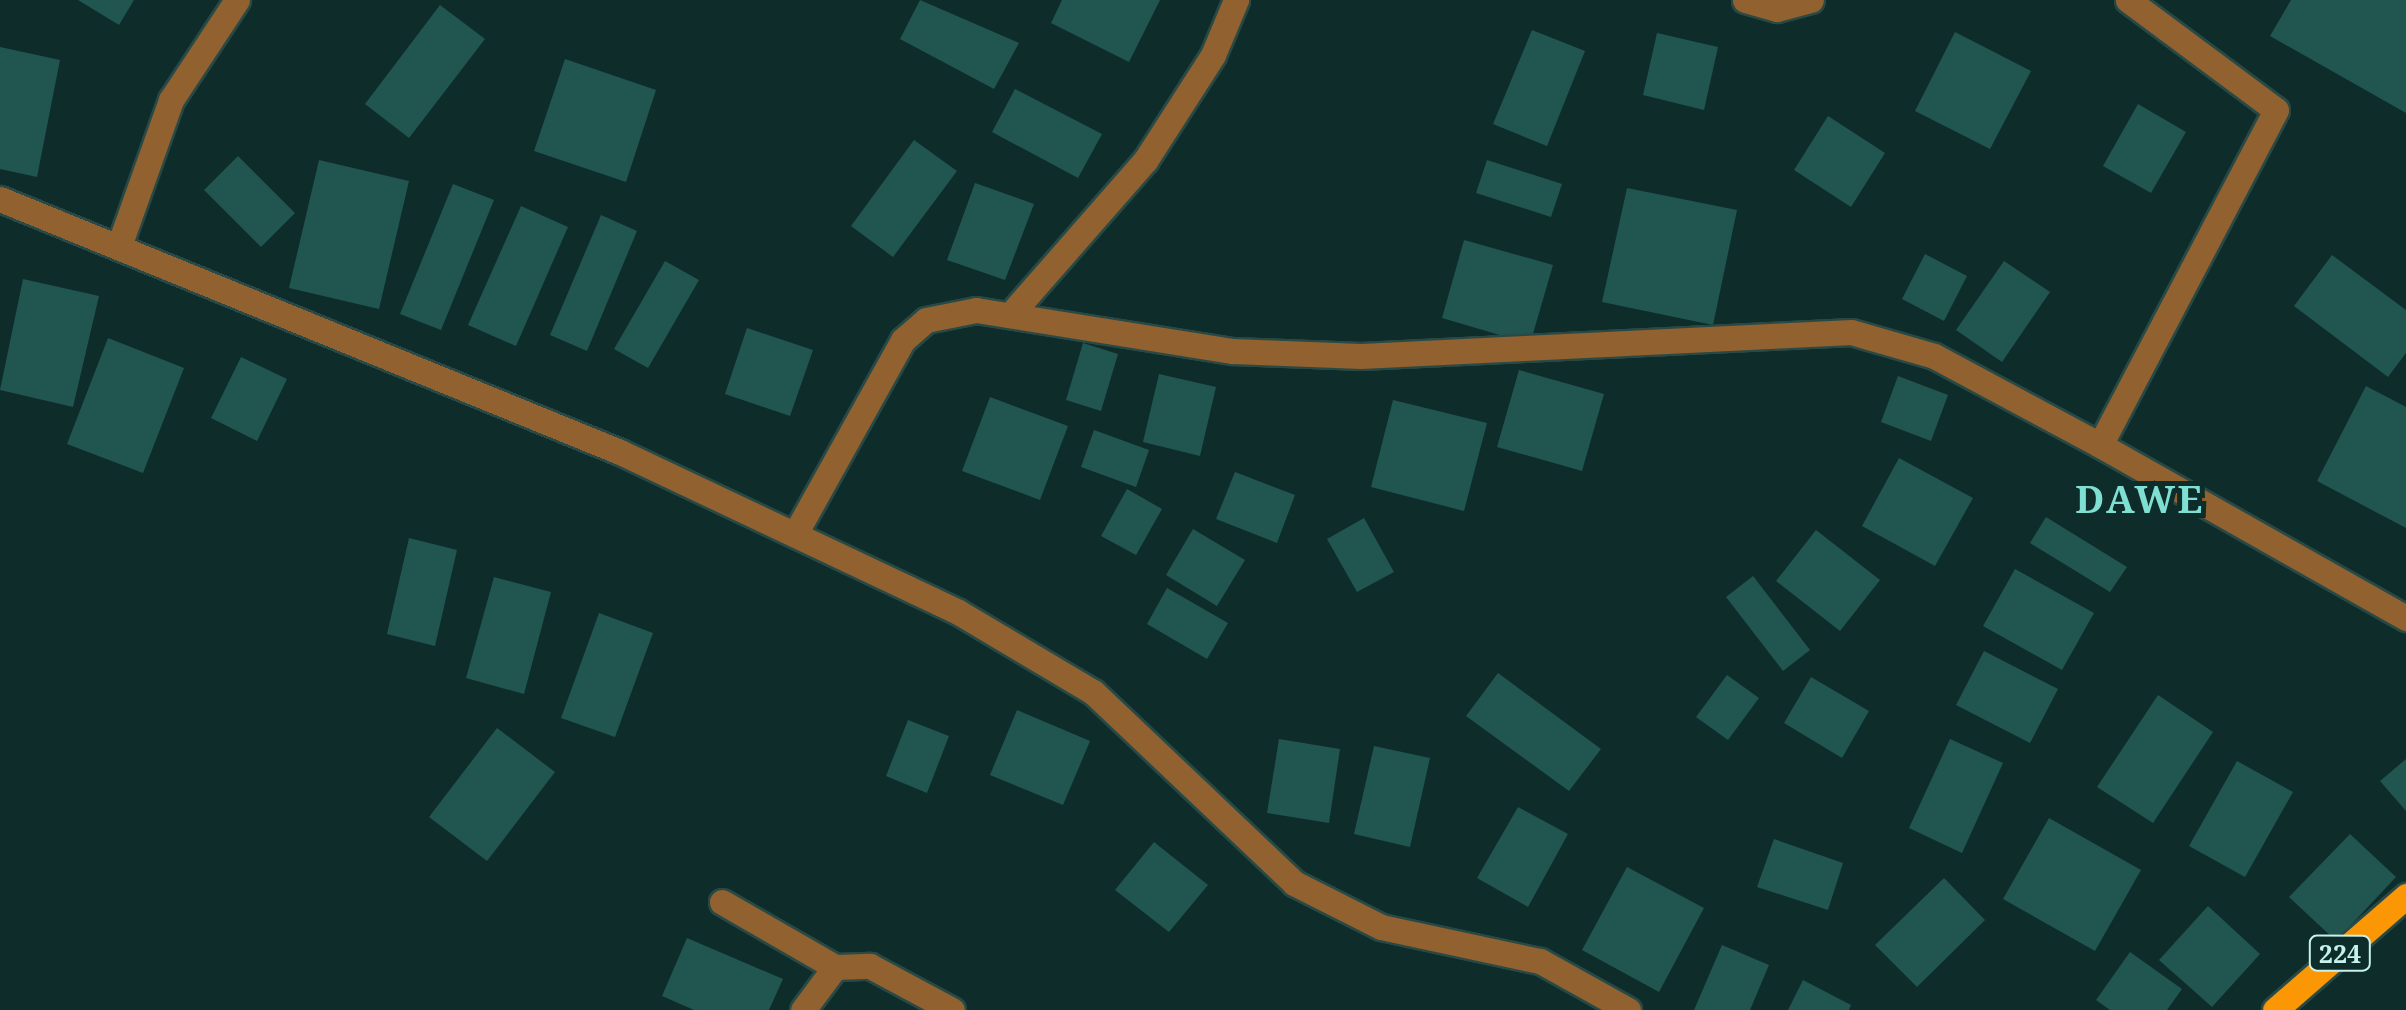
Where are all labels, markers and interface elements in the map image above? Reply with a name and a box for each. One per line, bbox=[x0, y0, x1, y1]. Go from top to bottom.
district label: DAWE bbox=[2075, 476, 2205, 522]
road number: 224 bbox=[2308, 933, 2372, 973]

